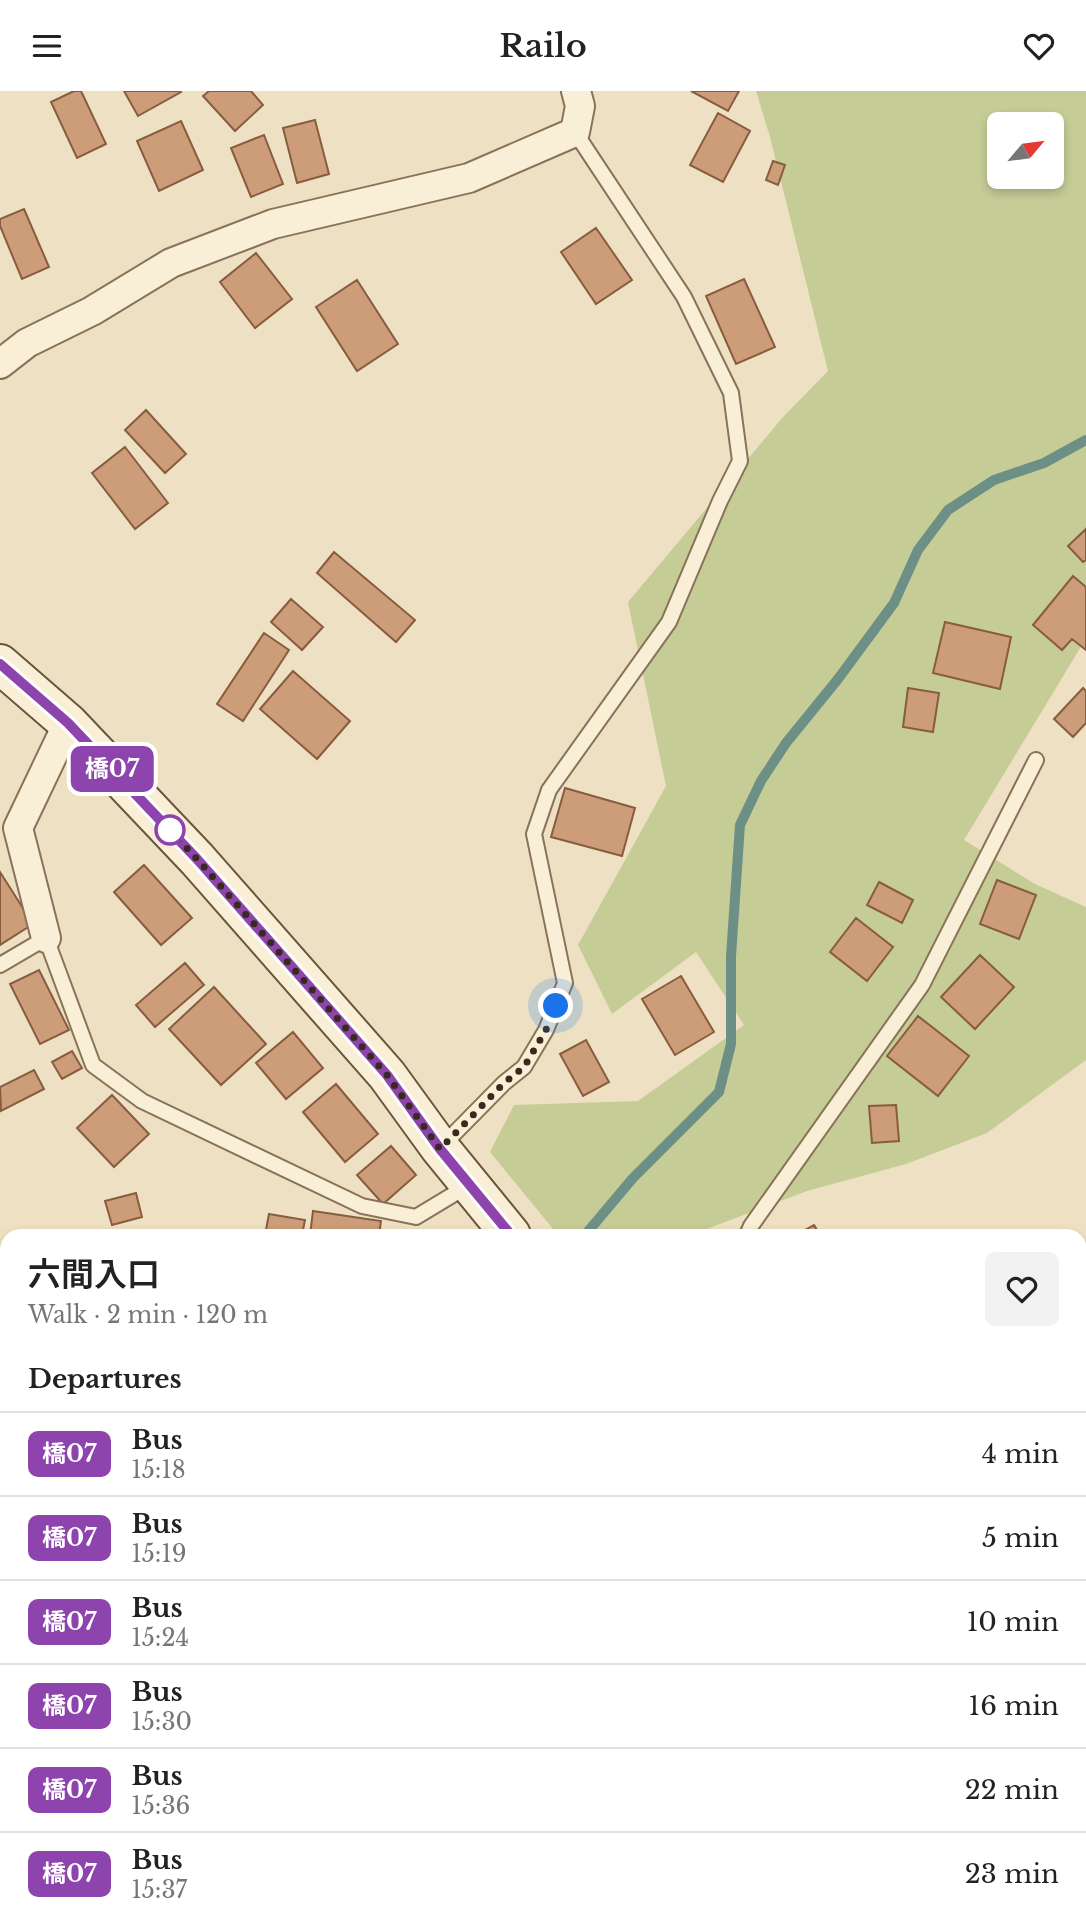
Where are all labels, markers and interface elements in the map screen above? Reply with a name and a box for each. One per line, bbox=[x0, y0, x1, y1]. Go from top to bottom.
text: Railo bbox=[499, 26, 587, 66]
icon: menu bbox=[28, 27, 66, 65]
icon: heart bbox=[1020, 27, 1058, 65]
north arrow bbox=[987, 112, 1064, 189]
map controls bbox=[987, 112, 1064, 189]
line badge: 橋07 bbox=[72, 746, 152, 792]
text: 橋07 bbox=[85, 754, 139, 783]
unlabelled marker bbox=[155, 815, 185, 845]
your location bbox=[538, 988, 573, 1023]
button: heart bbox=[985, 1252, 1059, 1326]
text: 六間入口 bbox=[28, 1254, 160, 1295]
text: Walk · 2 min · 120 m bbox=[28, 1301, 268, 1329]
text: Departures bbox=[28, 1363, 182, 1395]
text: Bus bbox=[132, 1424, 183, 1456]
text: 4 min bbox=[982, 1438, 1059, 1470]
text: 橋07 bbox=[42, 1439, 97, 1468]
text: 15:18 bbox=[132, 1456, 186, 1484]
text: Bus bbox=[132, 1508, 183, 1540]
text: 5 min bbox=[982, 1522, 1059, 1554]
text: 橋07 bbox=[42, 1523, 97, 1552]
text: 15:19 bbox=[132, 1540, 186, 1568]
text: Bus bbox=[132, 1592, 183, 1624]
text: 10 min bbox=[967, 1606, 1059, 1638]
text: 橋07 bbox=[42, 1607, 97, 1636]
text: 15:24 bbox=[132, 1624, 189, 1652]
text: Bus bbox=[132, 1676, 183, 1708]
text: 16 min bbox=[969, 1690, 1059, 1722]
text: 橋07 bbox=[42, 1691, 97, 1720]
text: 15:30 bbox=[132, 1708, 192, 1736]
text: Bus bbox=[132, 1760, 183, 1792]
text: 22 min bbox=[965, 1774, 1059, 1806]
text: 橋07 bbox=[42, 1775, 97, 1804]
text: 15:36 bbox=[132, 1792, 190, 1820]
text: Bus bbox=[132, 1844, 183, 1876]
text: 23 min bbox=[965, 1858, 1059, 1890]
text: 橋07 bbox=[42, 1859, 97, 1888]
text: 15:37 bbox=[132, 1876, 187, 1904]

